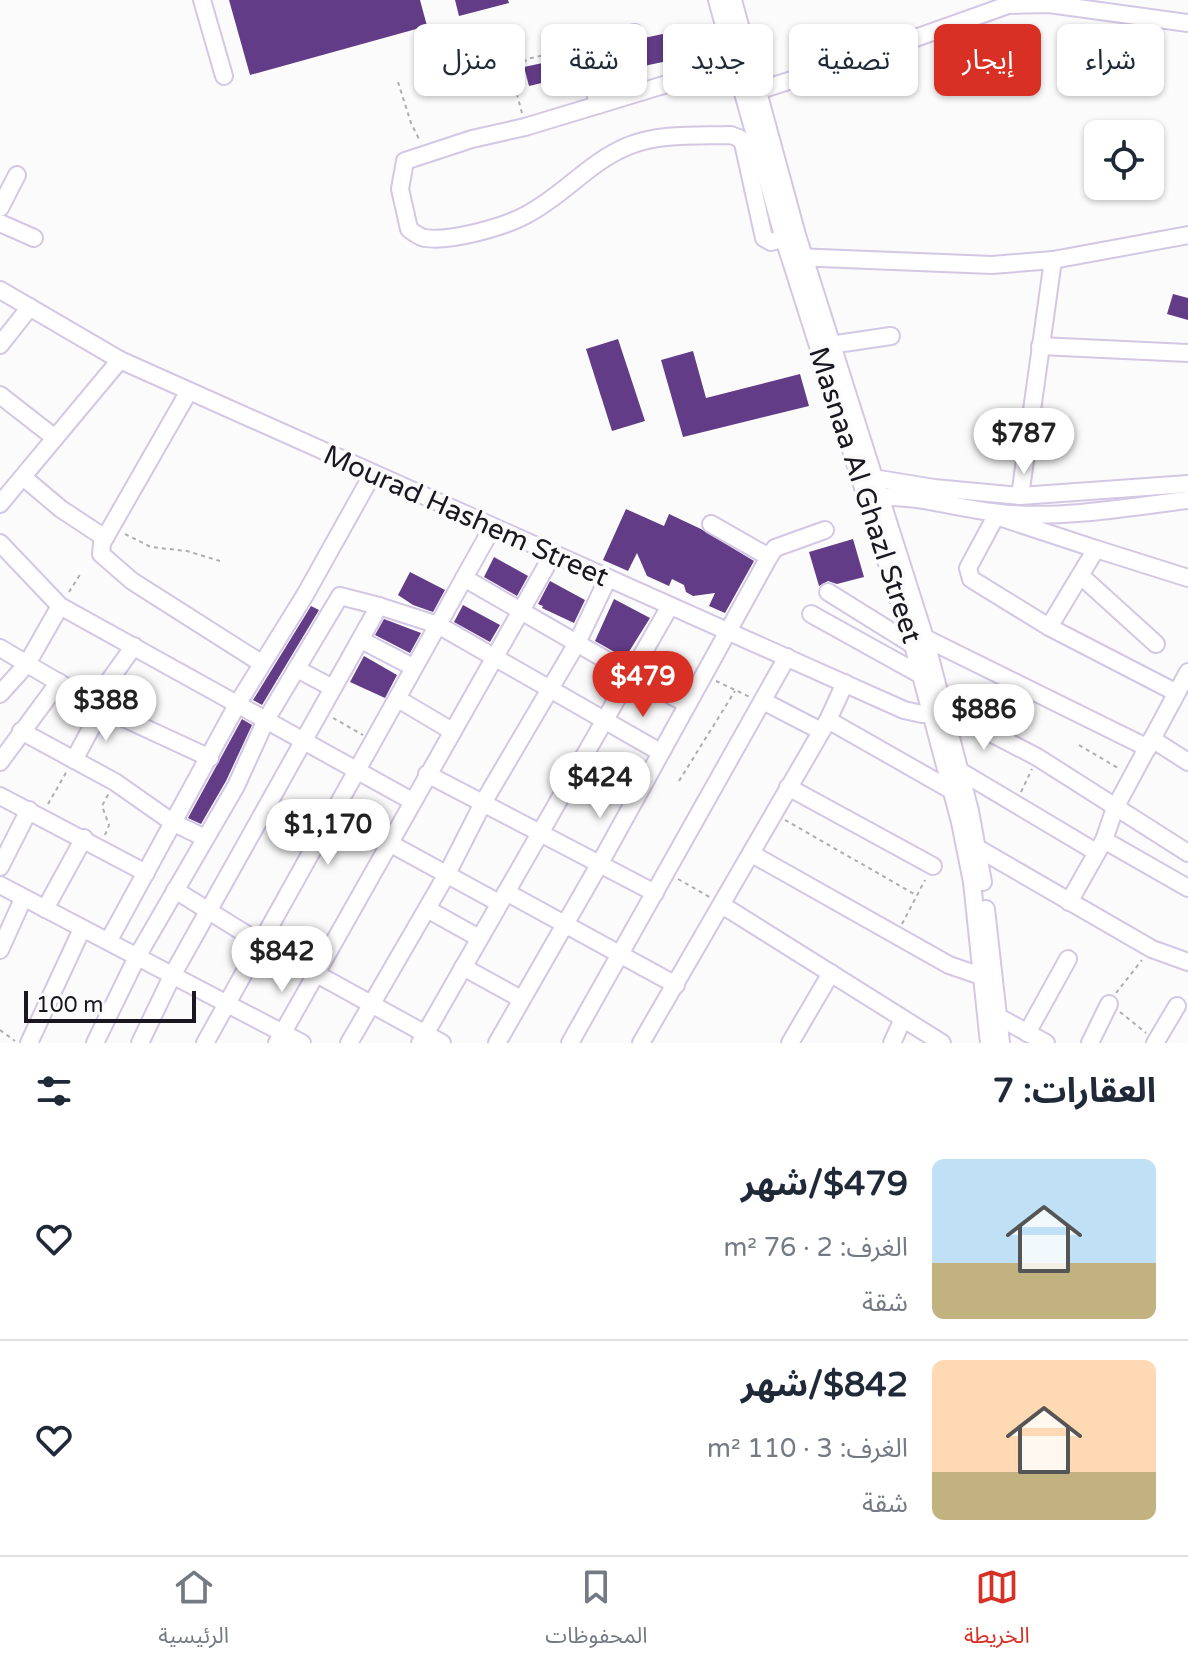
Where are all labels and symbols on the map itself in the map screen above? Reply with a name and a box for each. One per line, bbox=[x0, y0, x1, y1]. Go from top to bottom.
street label: Masnaa Al Ghazl Street bbox=[801, 343, 929, 648]
pin: $787 bbox=[977, 408, 1071, 476]
street label: Mourad Hashem Street bbox=[318, 438, 614, 594]
pin: $479 bbox=[596, 651, 690, 719]
pin: $388 bbox=[59, 675, 153, 743]
pin: $886 bbox=[937, 684, 1031, 752]
pin: $424 bbox=[553, 752, 647, 820]
pin: $1,170 bbox=[263, 799, 393, 867]
pin: $842 bbox=[235, 926, 329, 994]
scale bar bbox=[24, 987, 196, 1023]

